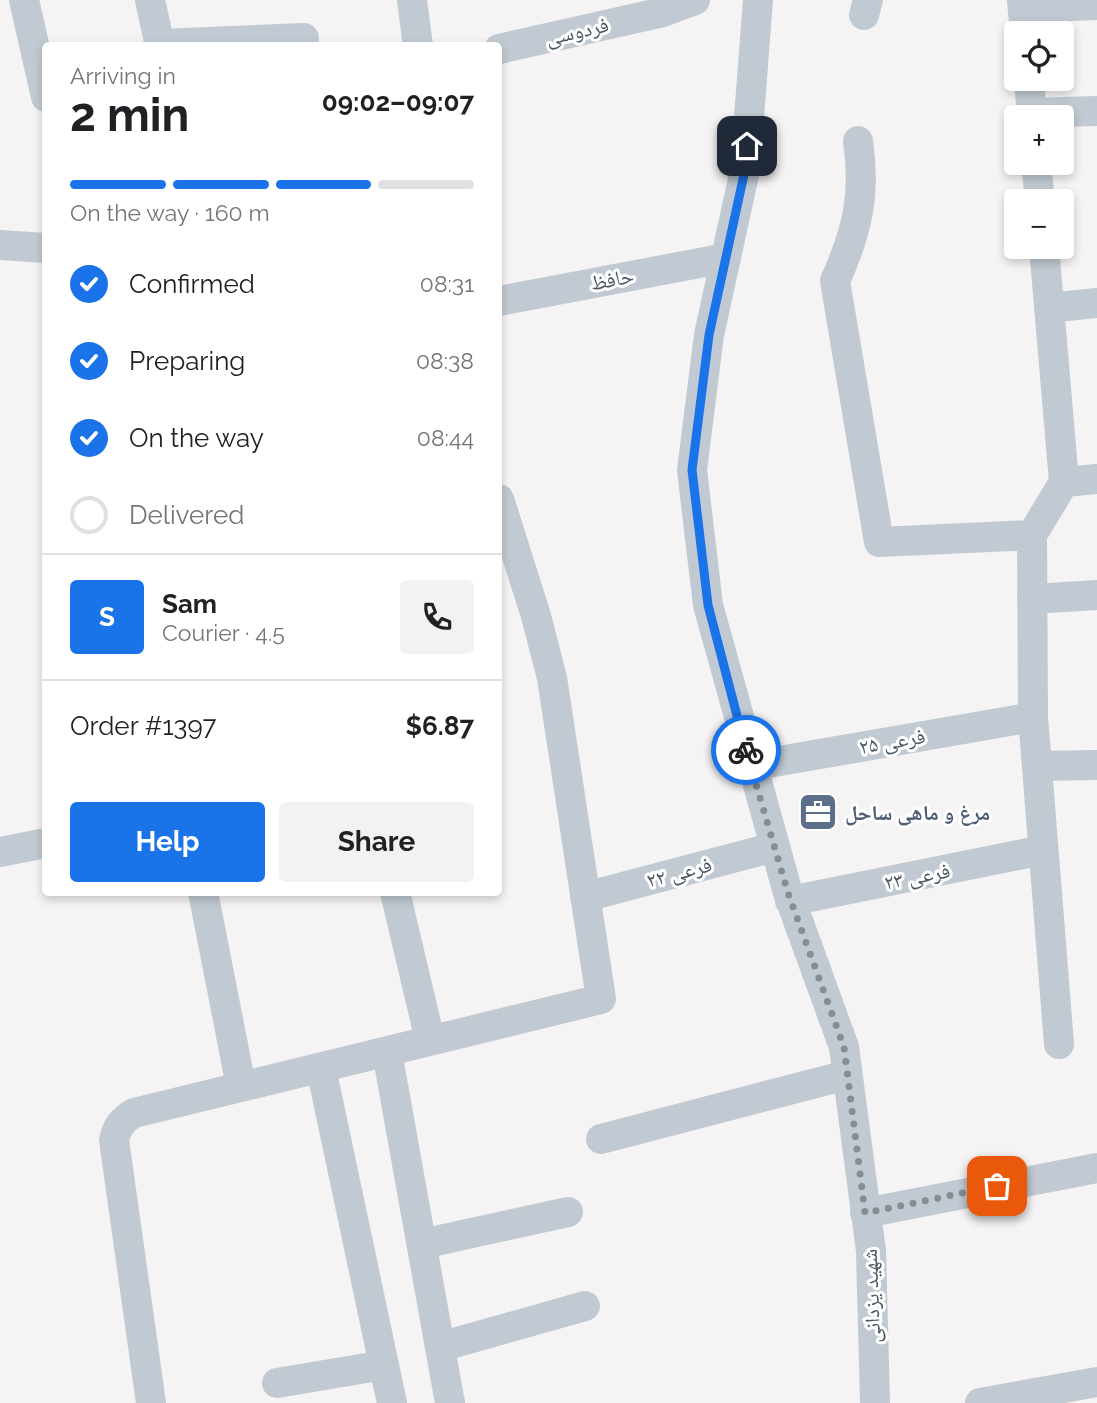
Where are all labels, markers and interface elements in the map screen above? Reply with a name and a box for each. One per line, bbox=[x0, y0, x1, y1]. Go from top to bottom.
street label: فردوسی bbox=[543, 12, 611, 51]
map controls bbox=[1004, 21, 1074, 259]
button: locate bbox=[1004, 21, 1074, 91]
text: Arriving in bbox=[70, 62, 176, 89]
text: 09:02–09:07 bbox=[322, 87, 474, 117]
text: 2 min bbox=[70, 88, 189, 142]
button: + bbox=[1004, 105, 1074, 175]
pin bbox=[717, 116, 777, 176]
icon: home bbox=[728, 127, 766, 165]
button: − bbox=[1004, 189, 1074, 259]
text: On the way · 160 m bbox=[70, 199, 270, 226]
street label: حافظ bbox=[588, 263, 636, 295]
icon: check bbox=[70, 265, 108, 303]
text: Confirmed bbox=[129, 269, 255, 299]
text: 08:31 bbox=[420, 270, 474, 297]
icon: check bbox=[70, 342, 108, 380]
text: Preparing bbox=[129, 346, 245, 376]
text: 08:38 bbox=[416, 347, 474, 374]
icon: check bbox=[70, 419, 108, 457]
text: On the way bbox=[129, 423, 264, 453]
text: 08:44 bbox=[417, 424, 474, 451]
text: Delivered bbox=[129, 500, 244, 530]
button: phone bbox=[400, 580, 474, 654]
text: Sam bbox=[162, 589, 217, 619]
text: S bbox=[99, 602, 115, 632]
text: Courier · 4.5 bbox=[162, 619, 285, 646]
text: Order #1397 bbox=[70, 711, 216, 741]
text: $6.87 bbox=[406, 711, 474, 741]
courier bbox=[711, 715, 781, 785]
street label: فرعی ۲۵ bbox=[857, 723, 927, 760]
icon: bike bbox=[727, 731, 765, 769]
office icon: مرغ و ماهی ساحل bbox=[797, 791, 839, 833]
place label: مرغ و ماهی ساحل bbox=[845, 800, 990, 826]
button: Help bbox=[70, 802, 265, 882]
button: Share bbox=[279, 802, 474, 882]
street label: فرعی ۲۲ bbox=[644, 851, 715, 894]
street label: فرعی ۲۳ bbox=[882, 857, 952, 896]
pin bbox=[967, 1156, 1027, 1216]
icon: bag bbox=[978, 1167, 1016, 1205]
street label: شهید یزدانی bbox=[857, 1248, 886, 1344]

